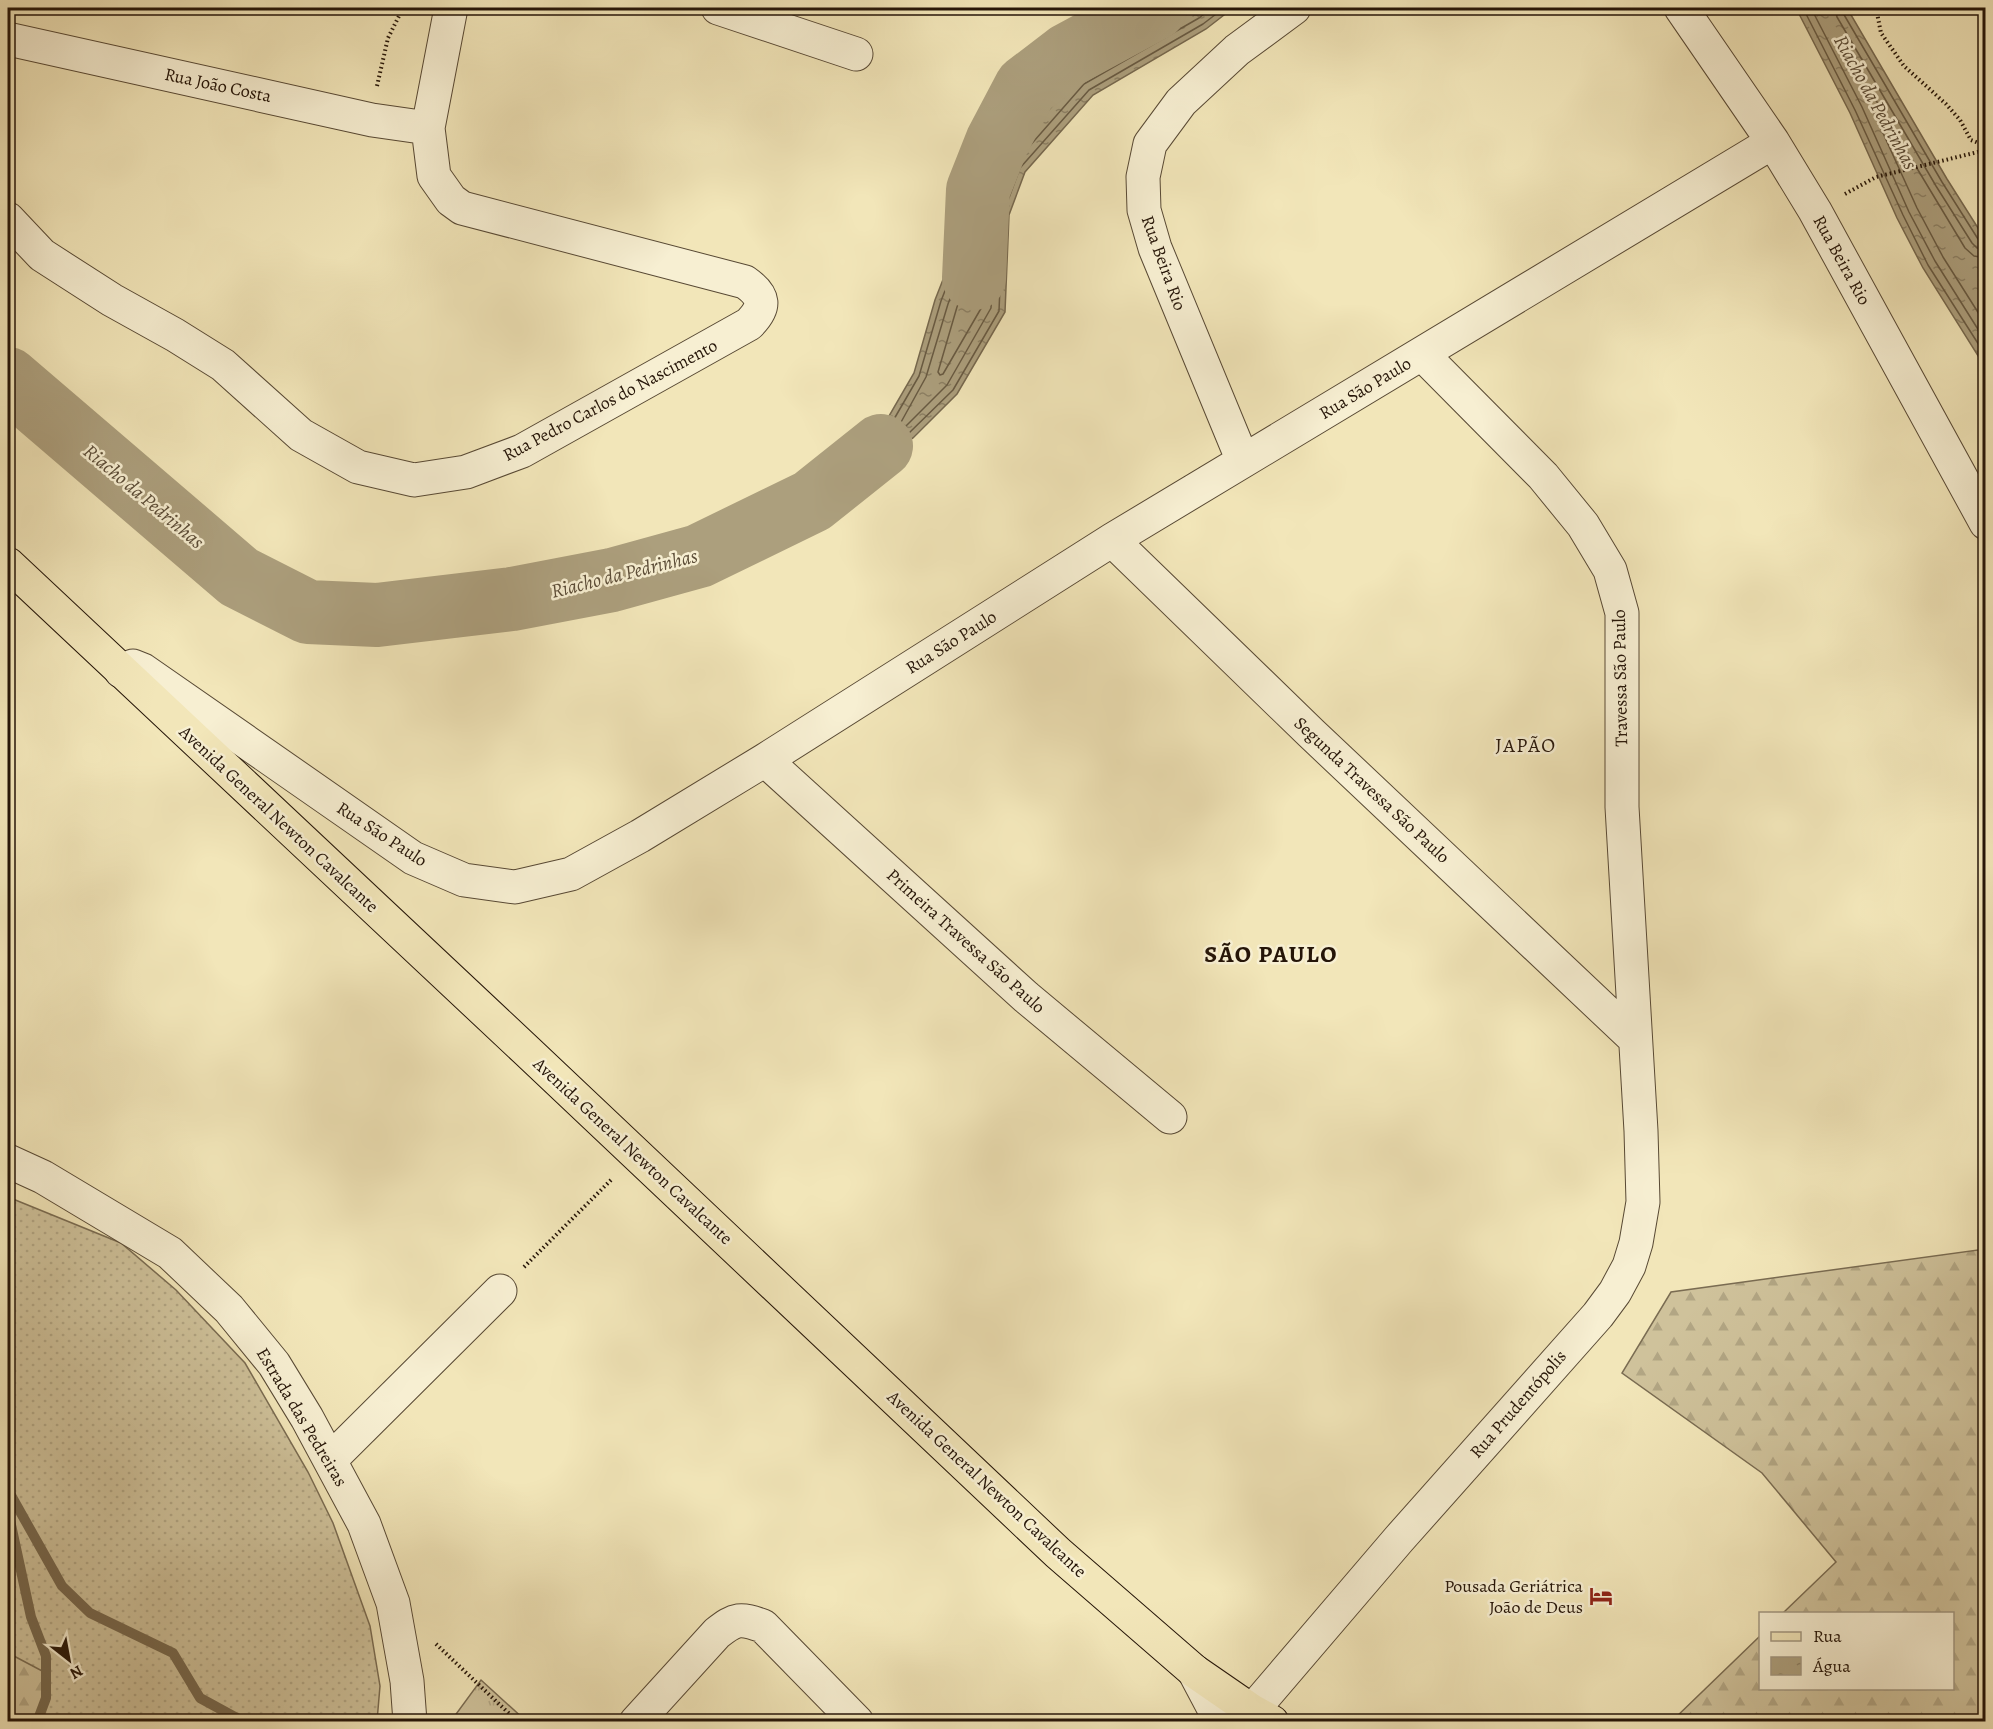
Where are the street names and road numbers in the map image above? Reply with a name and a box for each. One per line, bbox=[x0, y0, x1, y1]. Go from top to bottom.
street label: Rua João Costa bbox=[162, 62, 274, 108]
street label: Rua Beira Rio bbox=[1807, 211, 1877, 309]
street label: Rua Beira Rio bbox=[1136, 212, 1192, 314]
street label: Rua Pedro Carlos do Nascimento bbox=[498, 333, 722, 467]
street label: Rua São Paulo bbox=[1315, 351, 1415, 425]
street label: Rua São Paulo bbox=[901, 604, 1001, 680]
street label: Travessa São Paulo bbox=[1607, 609, 1633, 747]
street label: Segunda Travessa São Paulo bbox=[1289, 711, 1455, 869]
street label: Avenida General Newton Cavalcante bbox=[173, 719, 384, 918]
street label: Rua São Paulo bbox=[332, 796, 432, 872]
street label: Primeira Travessa São Paulo bbox=[881, 863, 1051, 1019]
street label: Avenida General Newton Cavalcante bbox=[527, 1051, 738, 1250]
street label: Estrada das Pedreiras bbox=[251, 1343, 353, 1491]
street label: Rua Prudentópolis bbox=[1464, 1345, 1572, 1463]
street label: Avenida General Newton Cavalcante bbox=[881, 1384, 1092, 1583]

